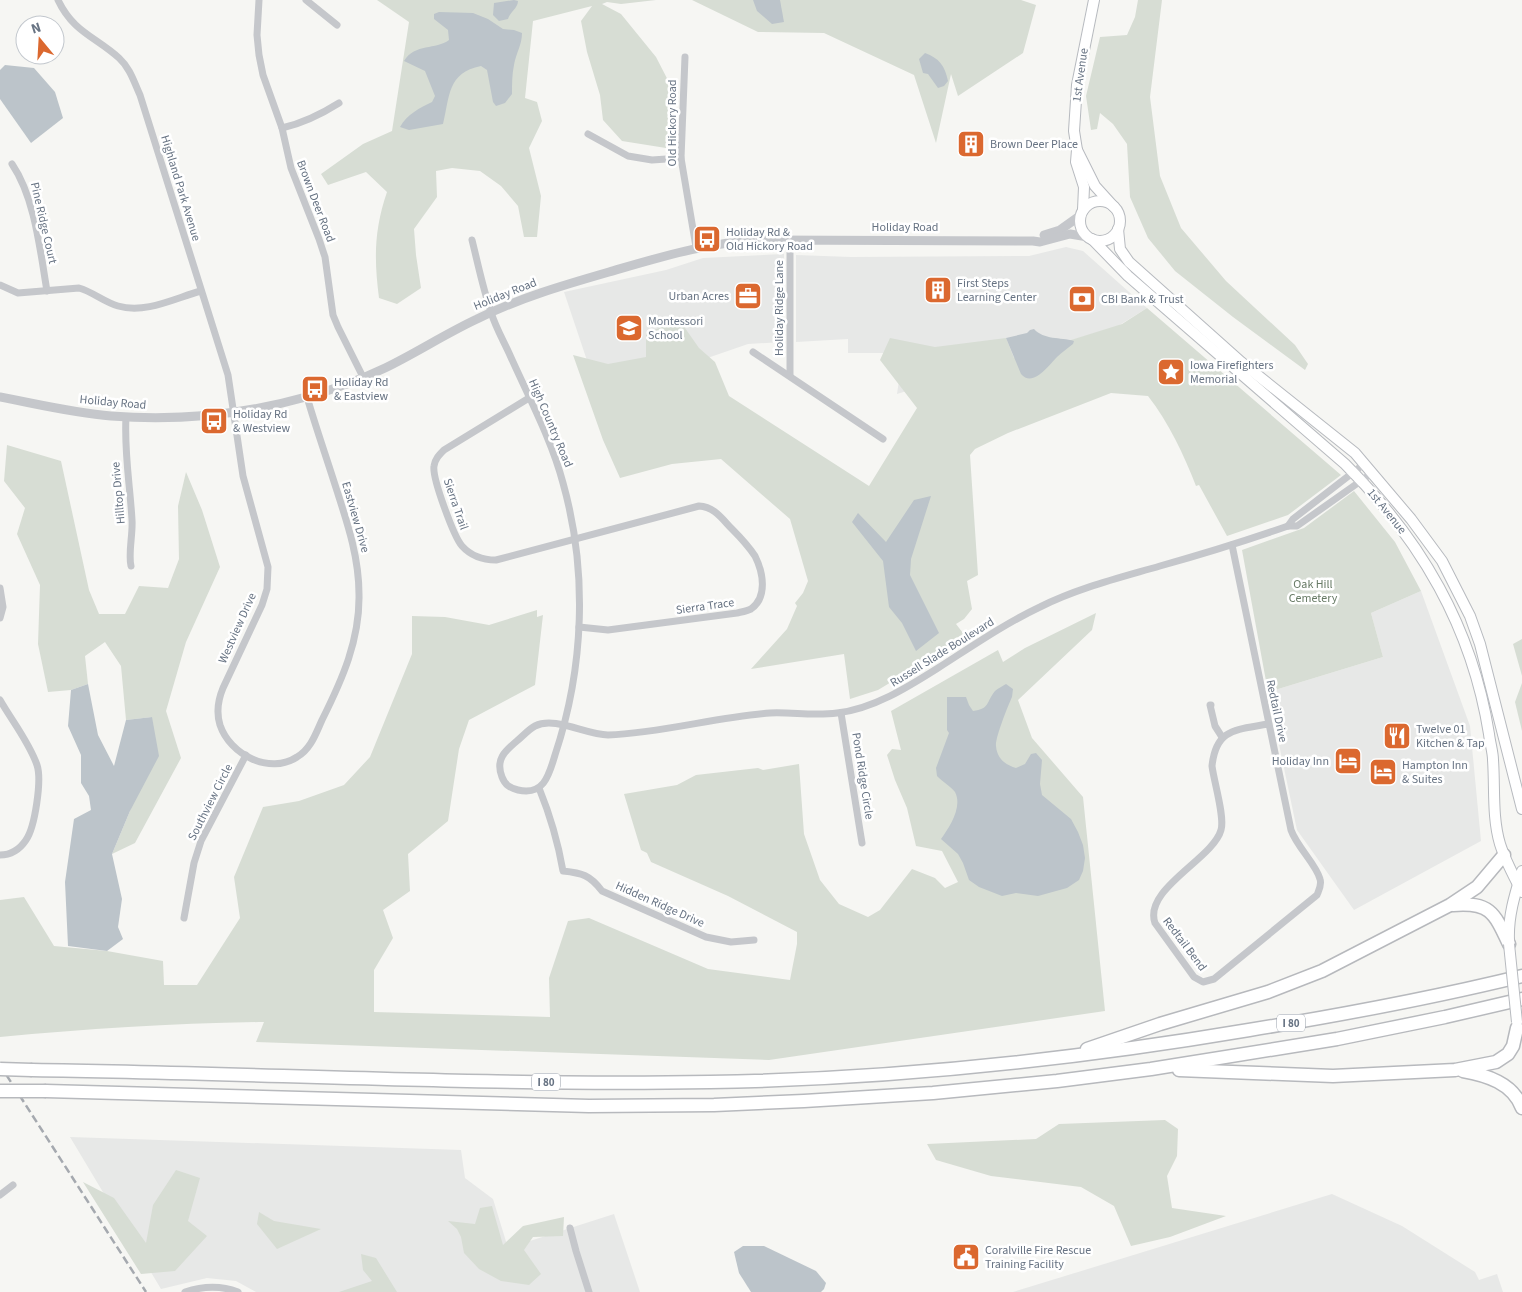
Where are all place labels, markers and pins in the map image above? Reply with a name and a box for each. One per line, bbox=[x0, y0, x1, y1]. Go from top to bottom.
building icon: Brown Deer Place bbox=[956, 129, 986, 159]
place label: Brown Deer Place bbox=[990, 136, 1078, 153]
bus stop icon: Holiday Rd & Old Hickory Road bbox=[692, 224, 722, 254]
place label: Holiday Rd & Old Hickory Road bbox=[726, 224, 813, 255]
building icon: First Steps Learning Center bbox=[923, 275, 953, 305]
place label: First Steps Learning Center bbox=[957, 275, 1037, 306]
office icon: Urban Acres bbox=[733, 281, 763, 311]
bank icon: CBI Bank & Trust bbox=[1067, 284, 1097, 314]
place label: Urban Acres bbox=[669, 288, 729, 305]
place label: CBI Bank & Trust bbox=[1101, 291, 1184, 308]
school or university icon: Montessori School bbox=[614, 313, 644, 343]
place label: Montessori School bbox=[648, 313, 703, 344]
place icon: Iowa Firefighters Memorial bbox=[1156, 357, 1186, 387]
place label: Iowa Firefighters Memorial bbox=[1190, 357, 1273, 388]
bus stop icon: Holiday Rd & Eastview bbox=[300, 374, 330, 404]
place label: Holiday Rd & Eastview bbox=[334, 374, 388, 405]
bus stop icon: Holiday Rd & Westview bbox=[199, 406, 229, 436]
place label: Holiday Rd & Westview bbox=[233, 406, 291, 437]
restaurant icon: Twelve 01 Kitchen & Tap bbox=[1382, 721, 1412, 751]
place label: Twelve 01 Kitchen & Tap bbox=[1416, 721, 1485, 752]
hotel icon: Holiday Inn bbox=[1333, 746, 1363, 776]
place label: Holiday Inn bbox=[1272, 753, 1329, 770]
hotel icon: Hampton Inn & Suites bbox=[1368, 757, 1398, 787]
place label: Hampton Inn & Suites bbox=[1402, 757, 1468, 788]
public building icon: Coralville Fire Rescue Training Facility bbox=[951, 1242, 981, 1272]
place label: Coralville Fire Rescue Training Facility bbox=[985, 1242, 1091, 1273]

